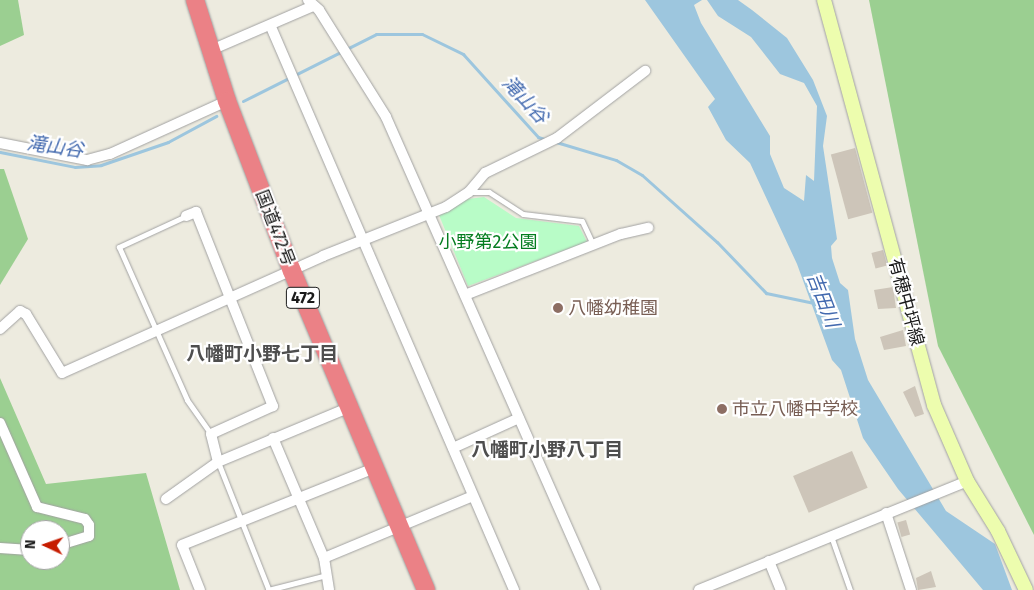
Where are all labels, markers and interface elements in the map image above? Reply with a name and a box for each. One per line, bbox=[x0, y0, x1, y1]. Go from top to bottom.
water label: 滝山谷 bbox=[497, 71, 553, 129]
water label: 滝山谷 bbox=[25, 132, 85, 162]
street label: 国道472号 bbox=[251, 187, 299, 269]
park label: 小野第2公園 bbox=[439, 231, 537, 253]
street label: 有穂中坪線 bbox=[884, 256, 928, 348]
water label: 吉田川 bbox=[802, 269, 844, 331]
road number: 472 bbox=[286, 284, 320, 312]
place label: 八幡幼稚園 bbox=[568, 297, 658, 319]
marker: 八幡幼稚園 bbox=[552, 302, 564, 314]
district label: 八幡町小野七丁目 bbox=[186, 343, 338, 365]
place label: 市立八幡中学校 bbox=[732, 398, 858, 420]
marker: 市立八幡中学校 bbox=[716, 403, 728, 415]
district label: 八幡町小野八丁目 bbox=[471, 439, 623, 461]
north arrow bbox=[20, 520, 70, 570]
text: N bbox=[22, 539, 39, 549]

